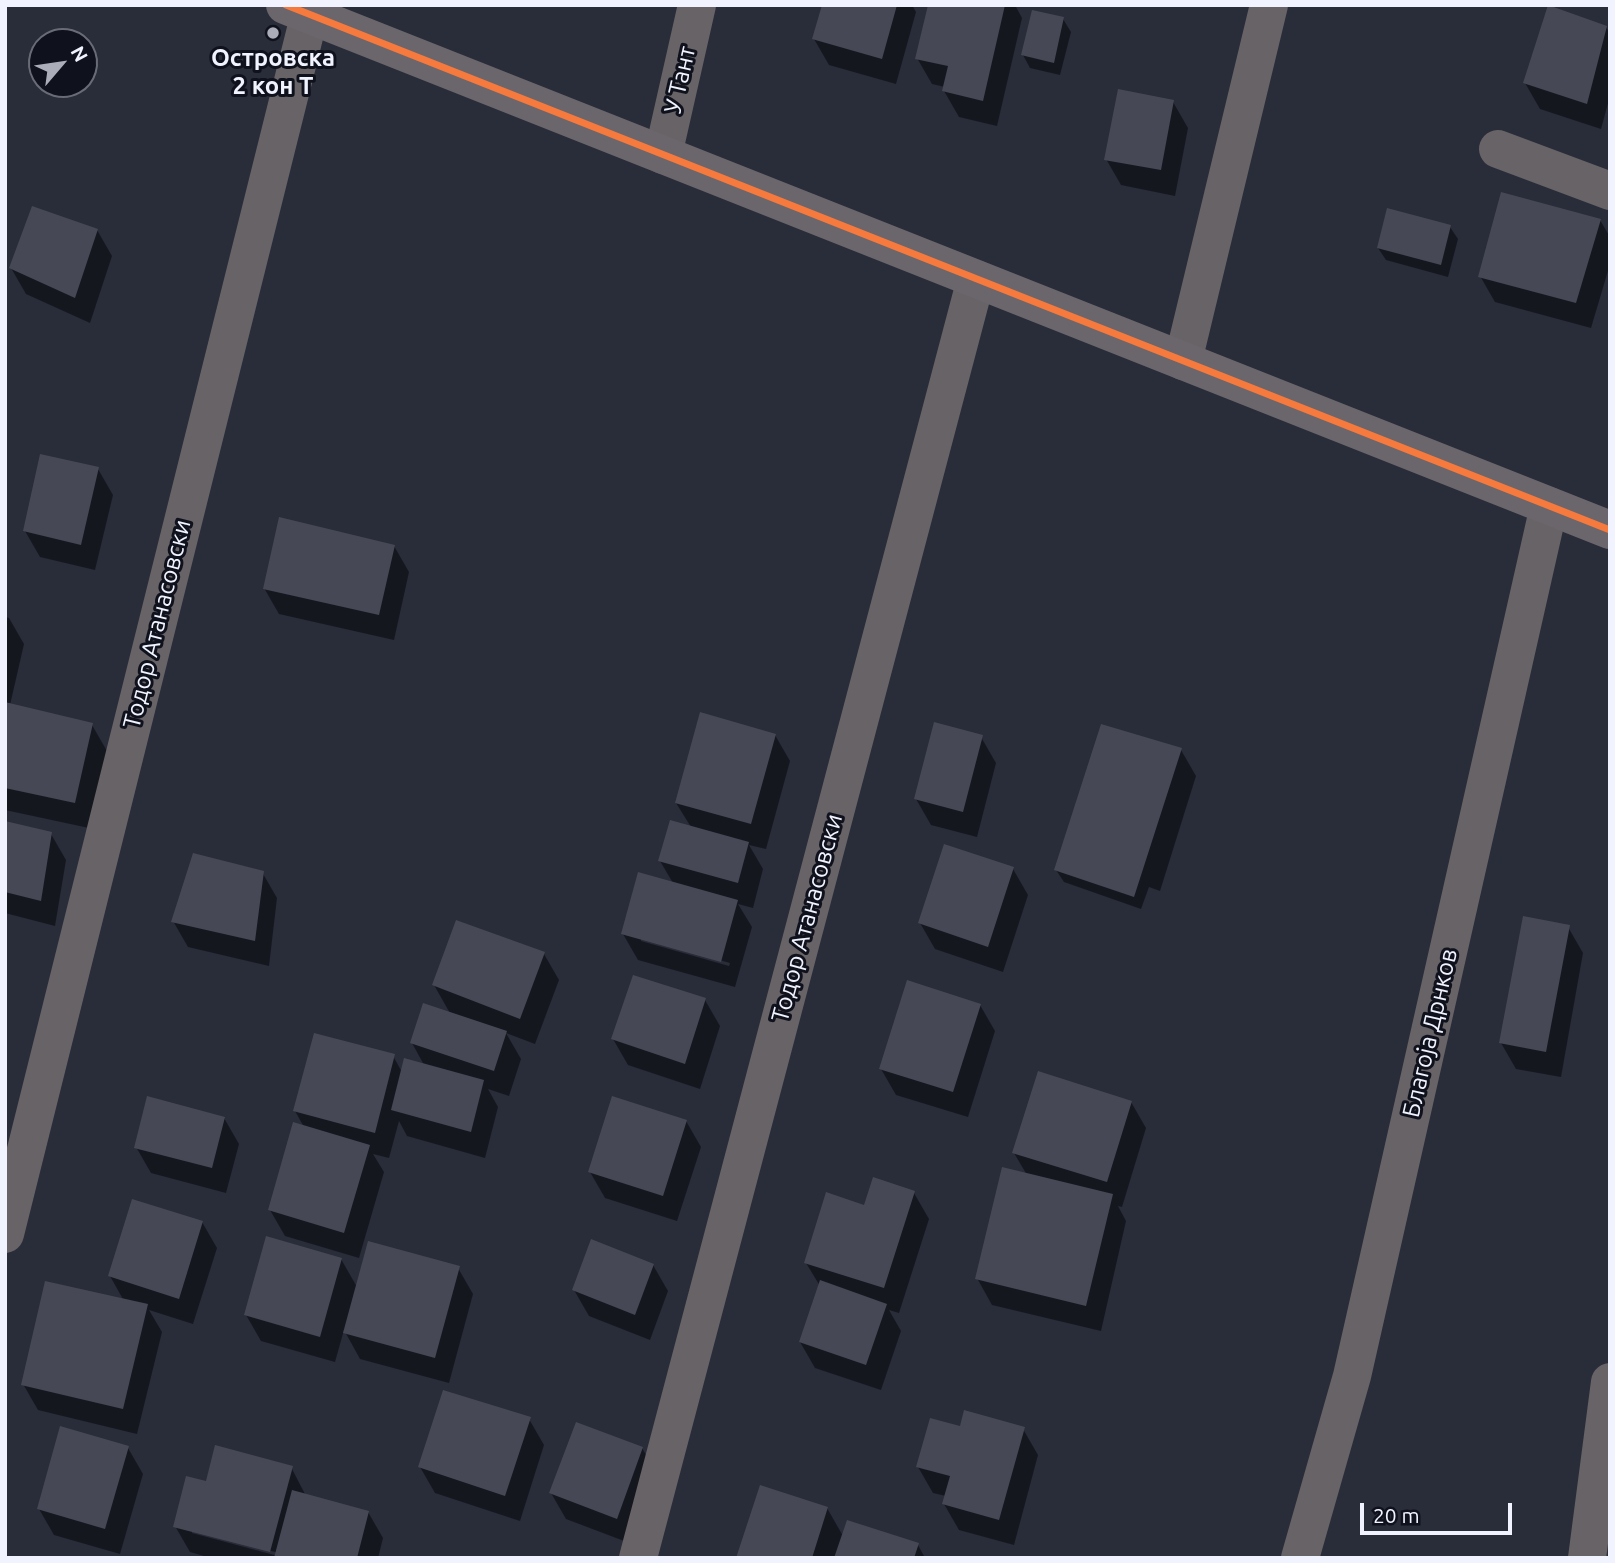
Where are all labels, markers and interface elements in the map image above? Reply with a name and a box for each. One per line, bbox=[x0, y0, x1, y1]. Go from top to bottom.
marker: Островска 2 кон T bbox=[265, 25, 281, 41]
north arrow bbox=[28, 28, 98, 98]
text: N bbox=[67, 42, 93, 65]
street label: У Тант bbox=[658, 43, 702, 117]
place label: Островска 2 кон T bbox=[211, 44, 335, 100]
street label: Тодор Атанасовски bbox=[117, 517, 197, 731]
street label: Тодор Атанасовски bbox=[765, 811, 849, 1025]
street label: Благоја Дрнков bbox=[1397, 946, 1463, 1120]
scale bar bbox=[1363, 1490, 1515, 1534]
text: 20 m bbox=[1373, 1503, 1420, 1527]

